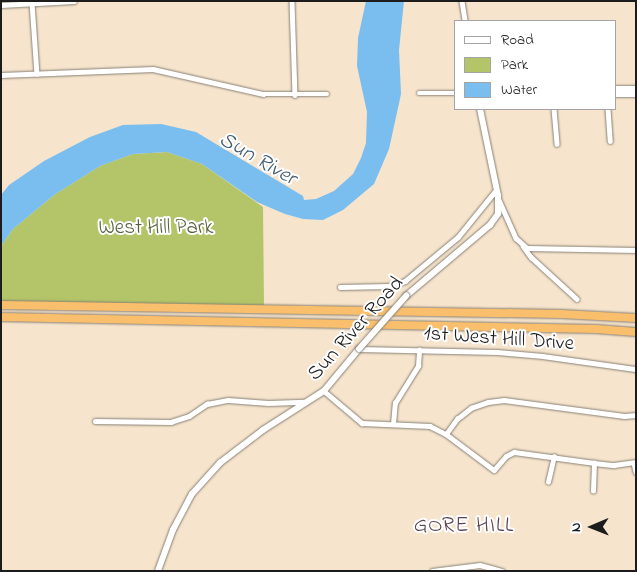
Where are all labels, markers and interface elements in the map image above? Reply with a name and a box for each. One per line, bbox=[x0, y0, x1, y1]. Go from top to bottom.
legend bbox=[454, 20, 617, 110]
text: Road bbox=[501, 29, 534, 51]
text: Park bbox=[501, 54, 528, 76]
text: Water bbox=[501, 79, 537, 101]
water label: Sun River bbox=[214, 127, 300, 193]
park label: West Hill Park bbox=[99, 215, 213, 241]
street label: Sun River Road bbox=[302, 272, 410, 386]
street label: 1st West Hill Drive bbox=[423, 321, 575, 357]
north arrow bbox=[567, 502, 617, 552]
district label: GORE HILL bbox=[413, 514, 515, 540]
text: N bbox=[566, 522, 587, 532]

